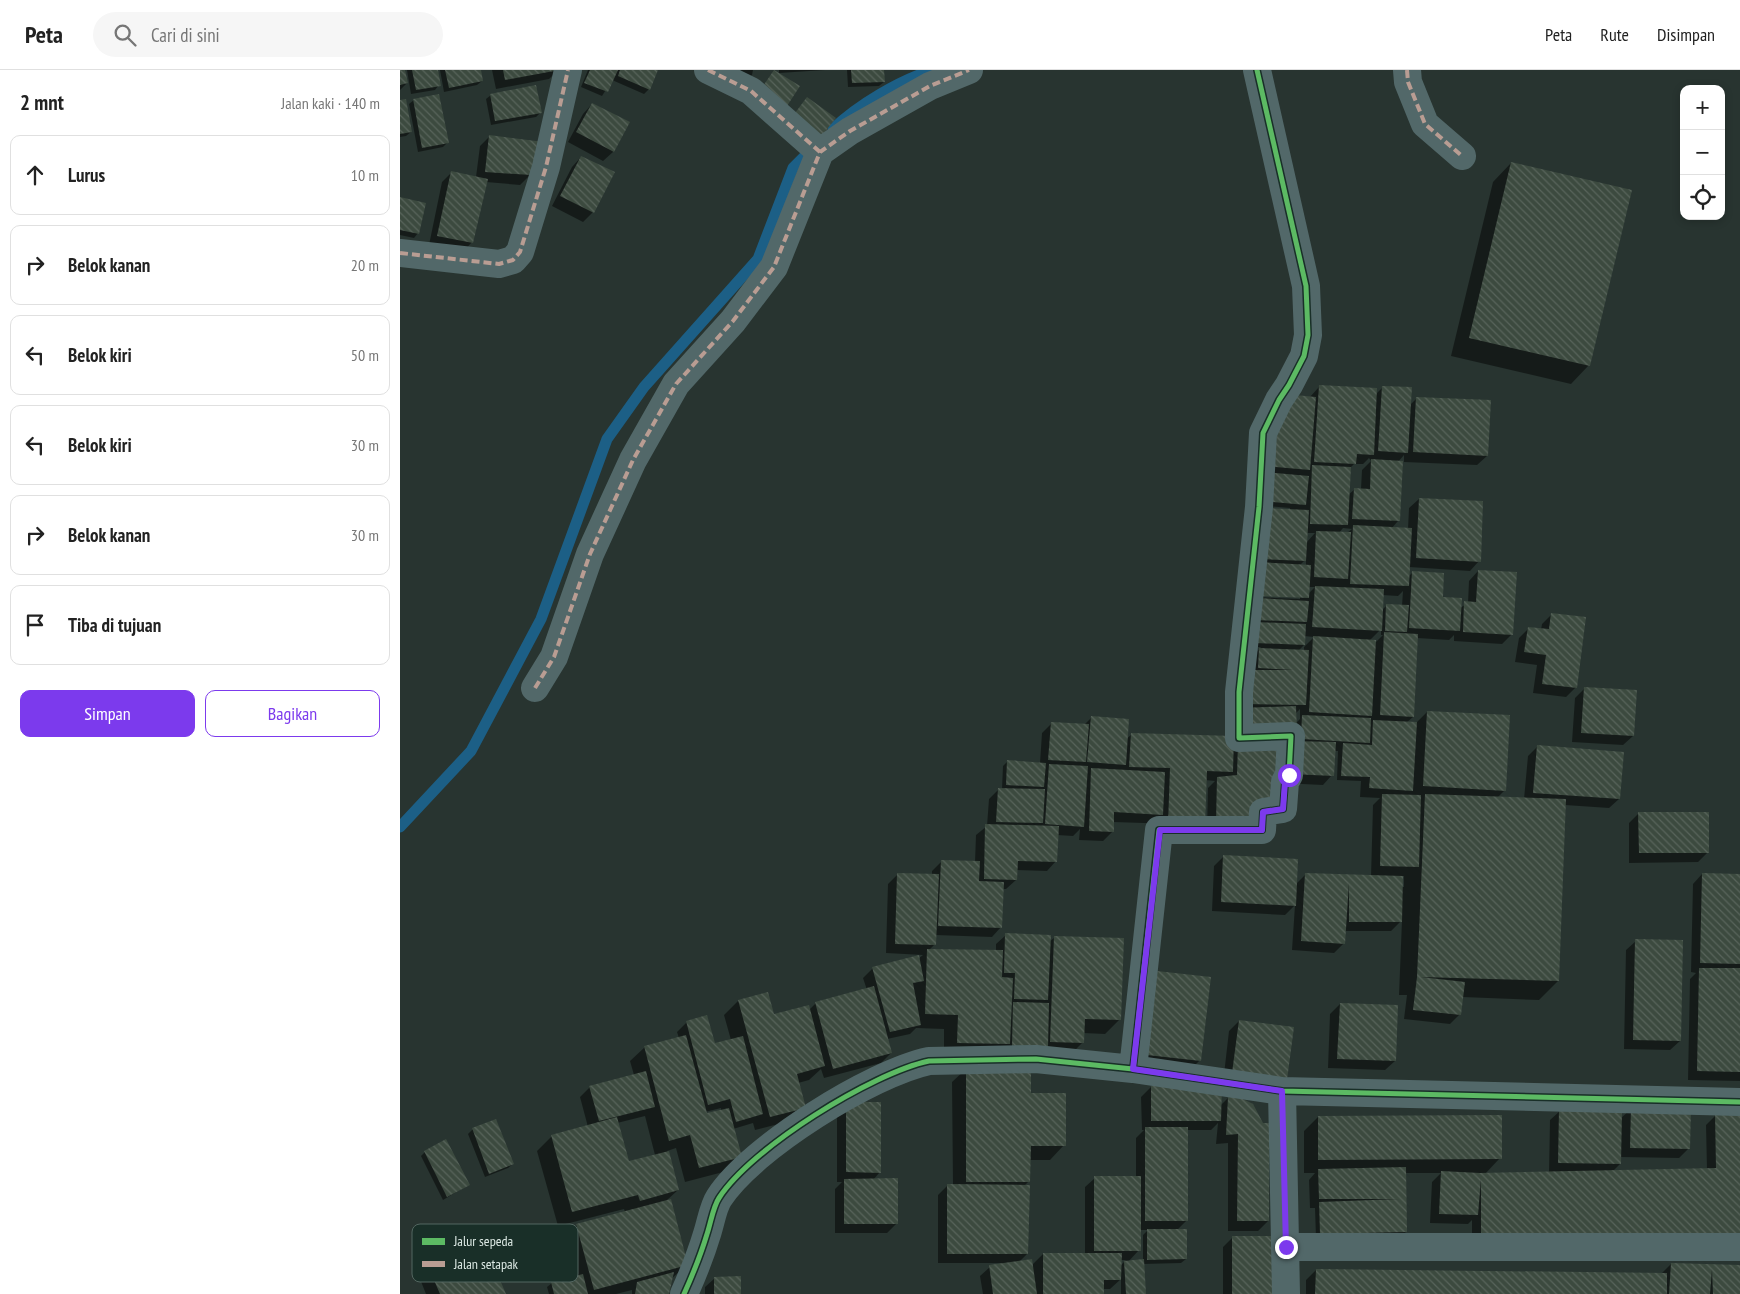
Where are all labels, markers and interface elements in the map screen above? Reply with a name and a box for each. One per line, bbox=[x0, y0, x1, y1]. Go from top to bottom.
search box bbox=[93, 12, 443, 57]
text: Peta bbox=[25, 19, 63, 50]
icon: search bbox=[111, 21, 139, 49]
text: Cari di sini bbox=[151, 23, 220, 47]
text: Peta bbox=[1545, 23, 1572, 46]
text: Rute bbox=[1600, 23, 1629, 46]
text: Disimpan bbox=[1657, 23, 1715, 46]
map controls bbox=[1680, 85, 1725, 220]
button: + bbox=[1680, 85, 1725, 130]
text: 2 mnt bbox=[20, 89, 64, 116]
text: Jalan kaki · 140 m bbox=[281, 93, 380, 113]
button: − bbox=[1680, 130, 1725, 175]
icon: ahead bbox=[21, 161, 49, 189]
text: Lurus bbox=[68, 163, 105, 187]
text: 10 m bbox=[351, 165, 379, 185]
button: locate bbox=[1680, 175, 1725, 220]
icon: right bbox=[21, 251, 49, 279]
text: Belok kanan bbox=[68, 253, 150, 277]
text: 20 m bbox=[351, 255, 379, 275]
icon: left bbox=[21, 341, 49, 369]
text: Belok kiri bbox=[68, 343, 132, 367]
text: 50 m bbox=[351, 345, 379, 365]
icon: left bbox=[21, 431, 49, 459]
text: Belok kiri bbox=[68, 433, 132, 457]
text: 30 m bbox=[351, 435, 379, 455]
icon: right bbox=[21, 521, 49, 549]
text: Belok kanan bbox=[68, 523, 150, 547]
text: 30 m bbox=[351, 525, 379, 545]
icon: arrive bbox=[21, 611, 49, 639]
text: Tiba di tujuan bbox=[68, 613, 161, 637]
button: Simpan bbox=[20, 690, 195, 737]
button: Bagikan bbox=[205, 690, 380, 737]
route start bbox=[1278, 764, 1301, 787]
legend bbox=[412, 1224, 578, 1282]
text: Jalur sepeda bbox=[453, 1232, 513, 1250]
route end bbox=[1275, 1236, 1298, 1259]
text: Jalan setapak bbox=[453, 1255, 519, 1273]

